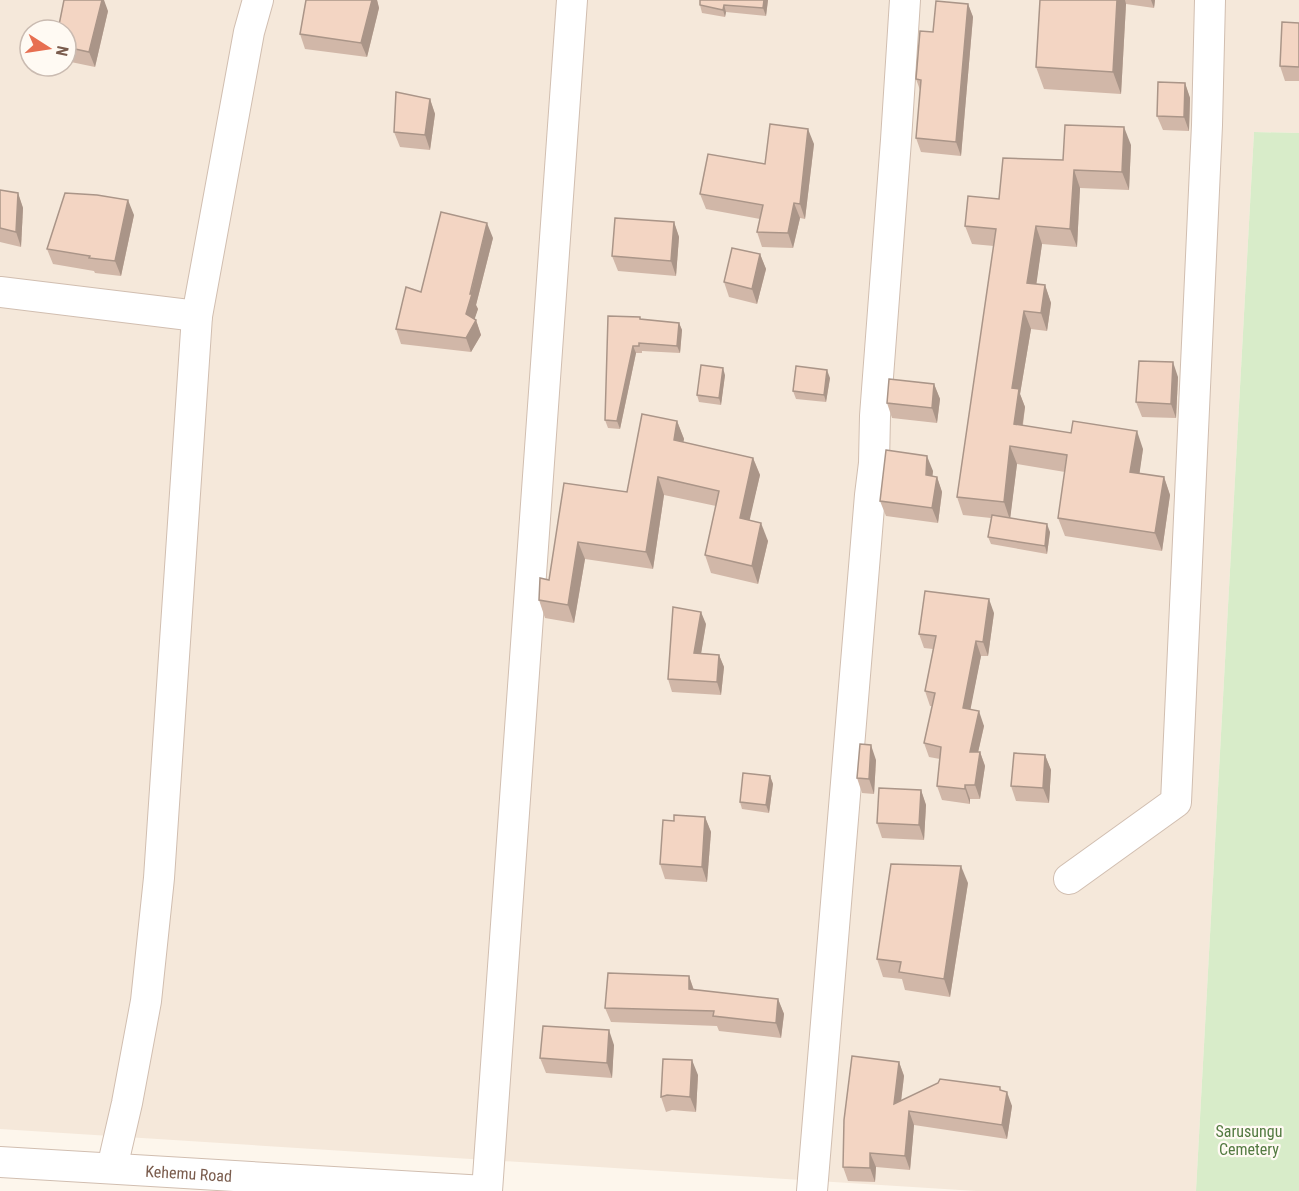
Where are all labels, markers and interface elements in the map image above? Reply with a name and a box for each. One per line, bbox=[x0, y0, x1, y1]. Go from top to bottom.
north arrow bbox=[18, 18, 78, 78]
text: N bbox=[52, 44, 72, 58]
park label: Sarusungu Cemetery bbox=[1216, 1122, 1282, 1159]
street label: Kehemu Road bbox=[145, 1162, 233, 1186]

